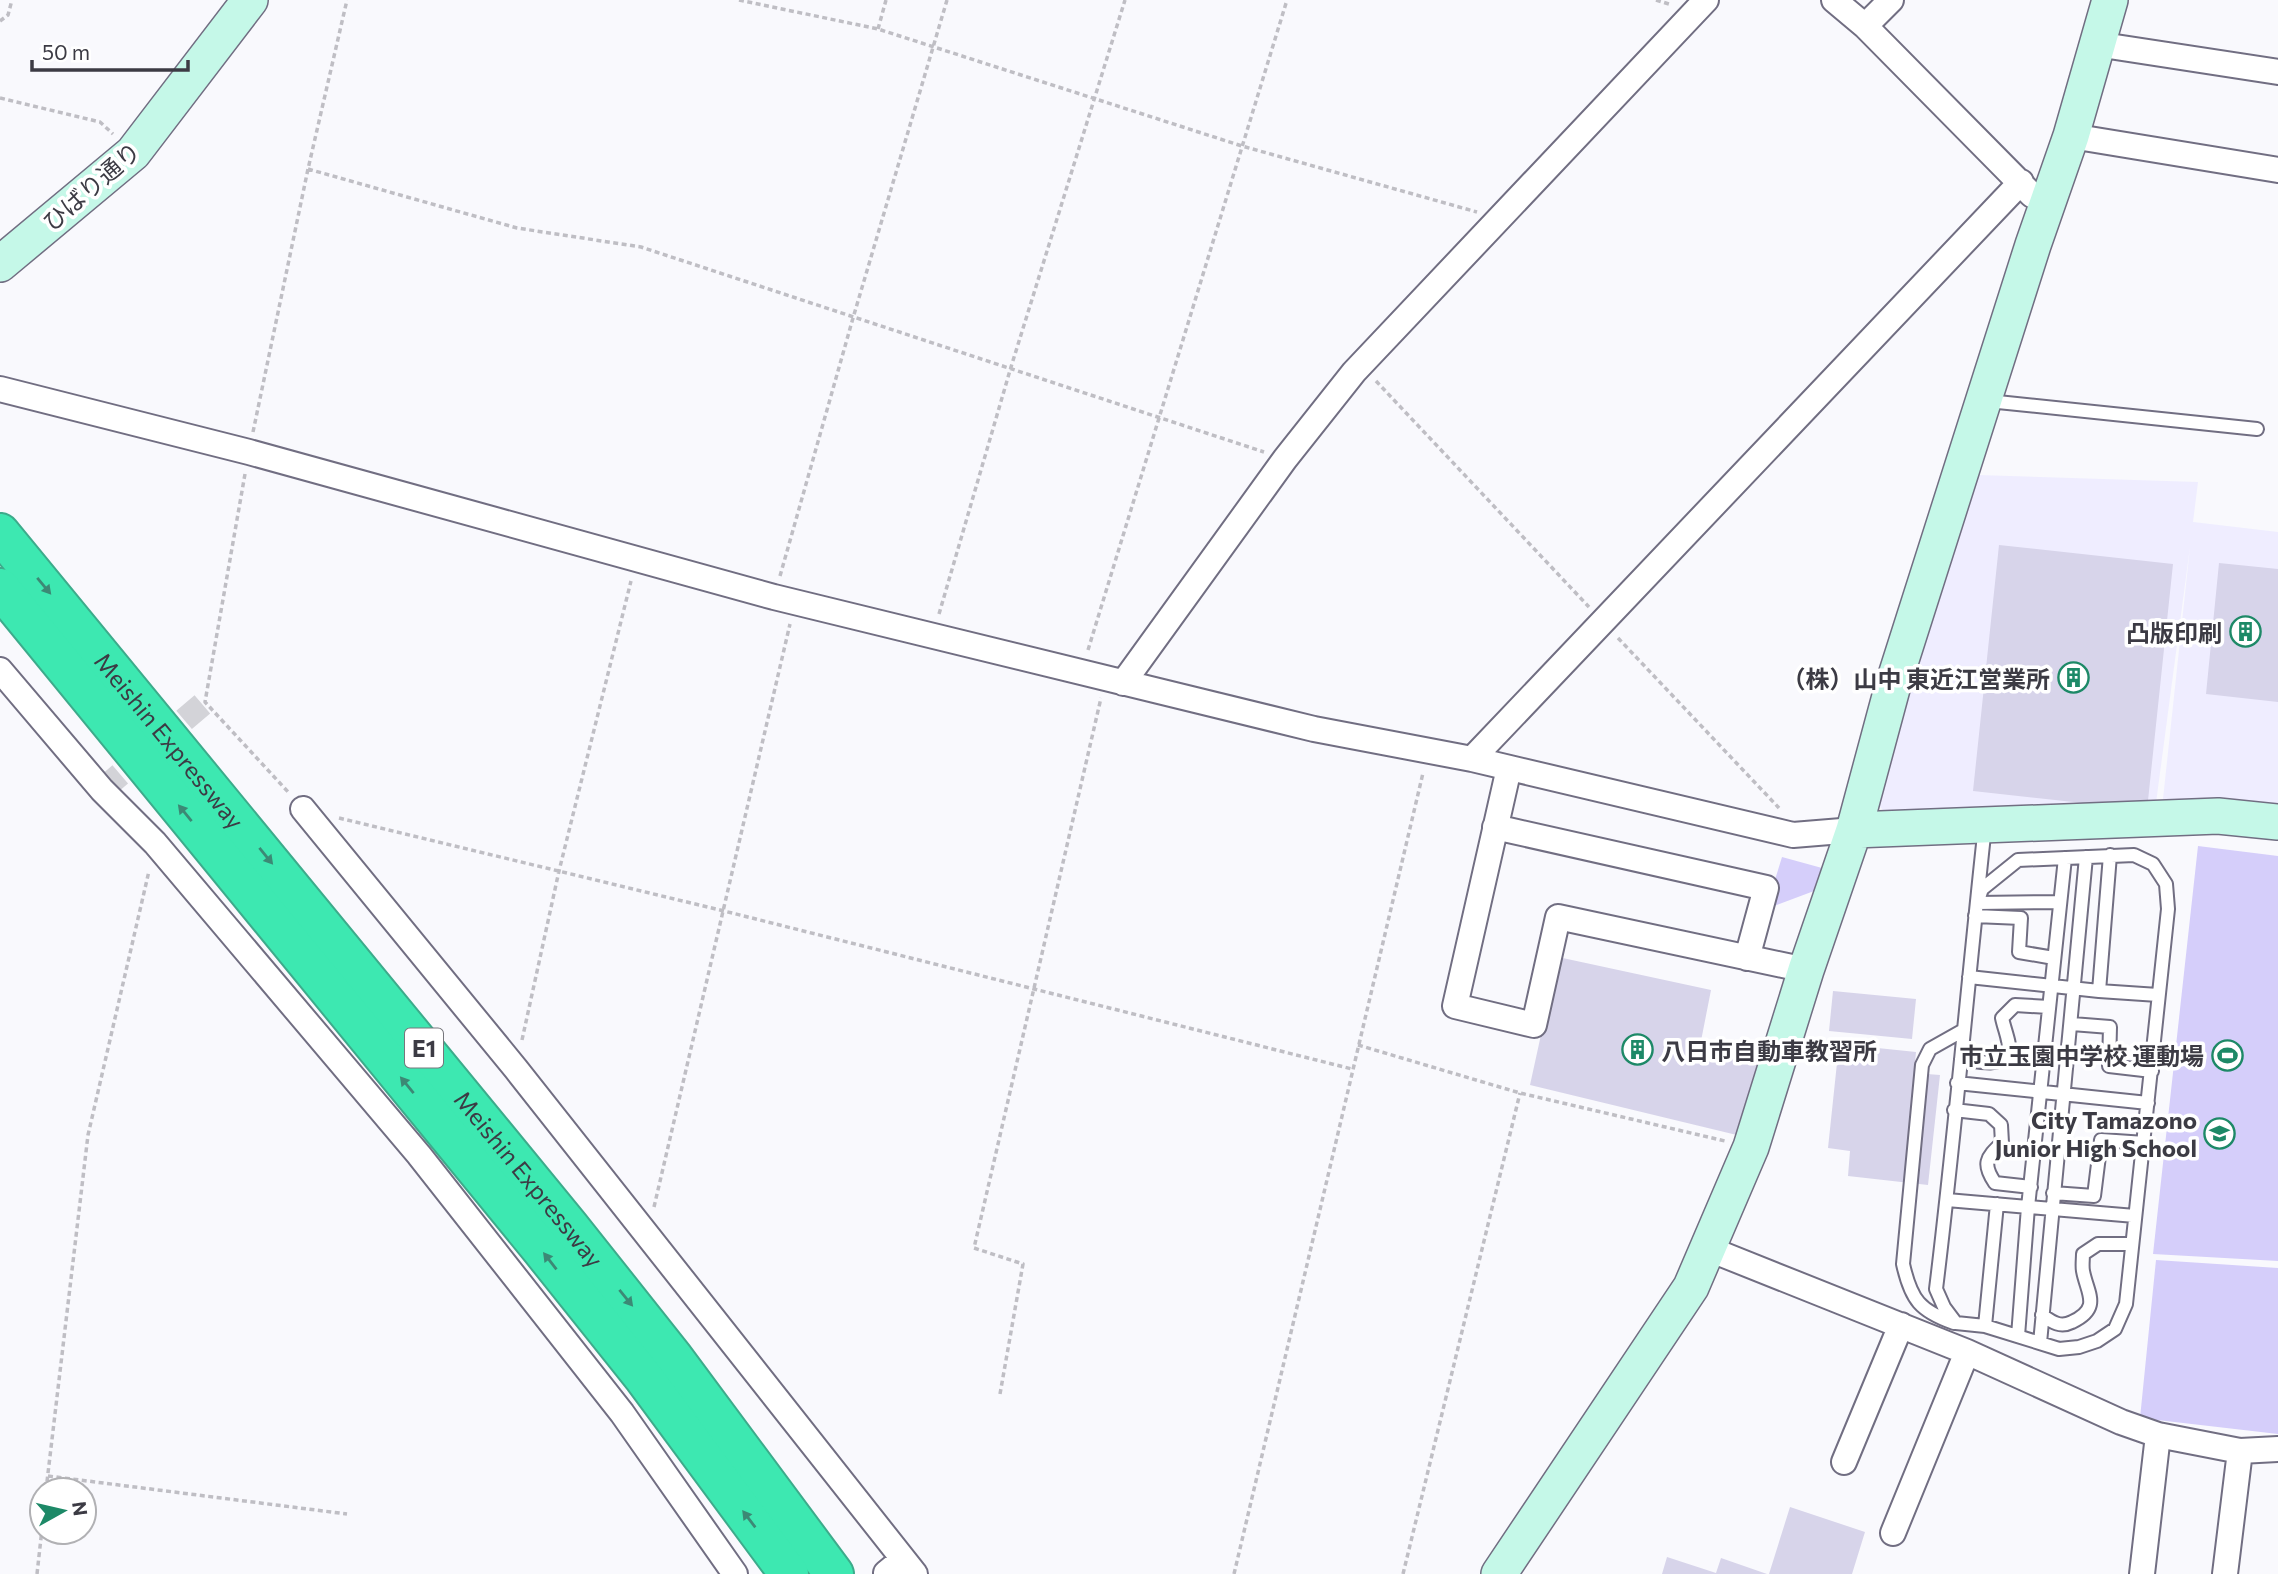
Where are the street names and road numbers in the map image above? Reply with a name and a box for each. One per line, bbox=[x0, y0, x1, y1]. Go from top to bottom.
street label: ひばり通り bbox=[36, 136, 146, 236]
street label: Meishin Expressway bbox=[89, 646, 251, 834]
road number: E1 bbox=[405, 1028, 443, 1068]
street label: Meishin Expressway bbox=[449, 1084, 610, 1273]

